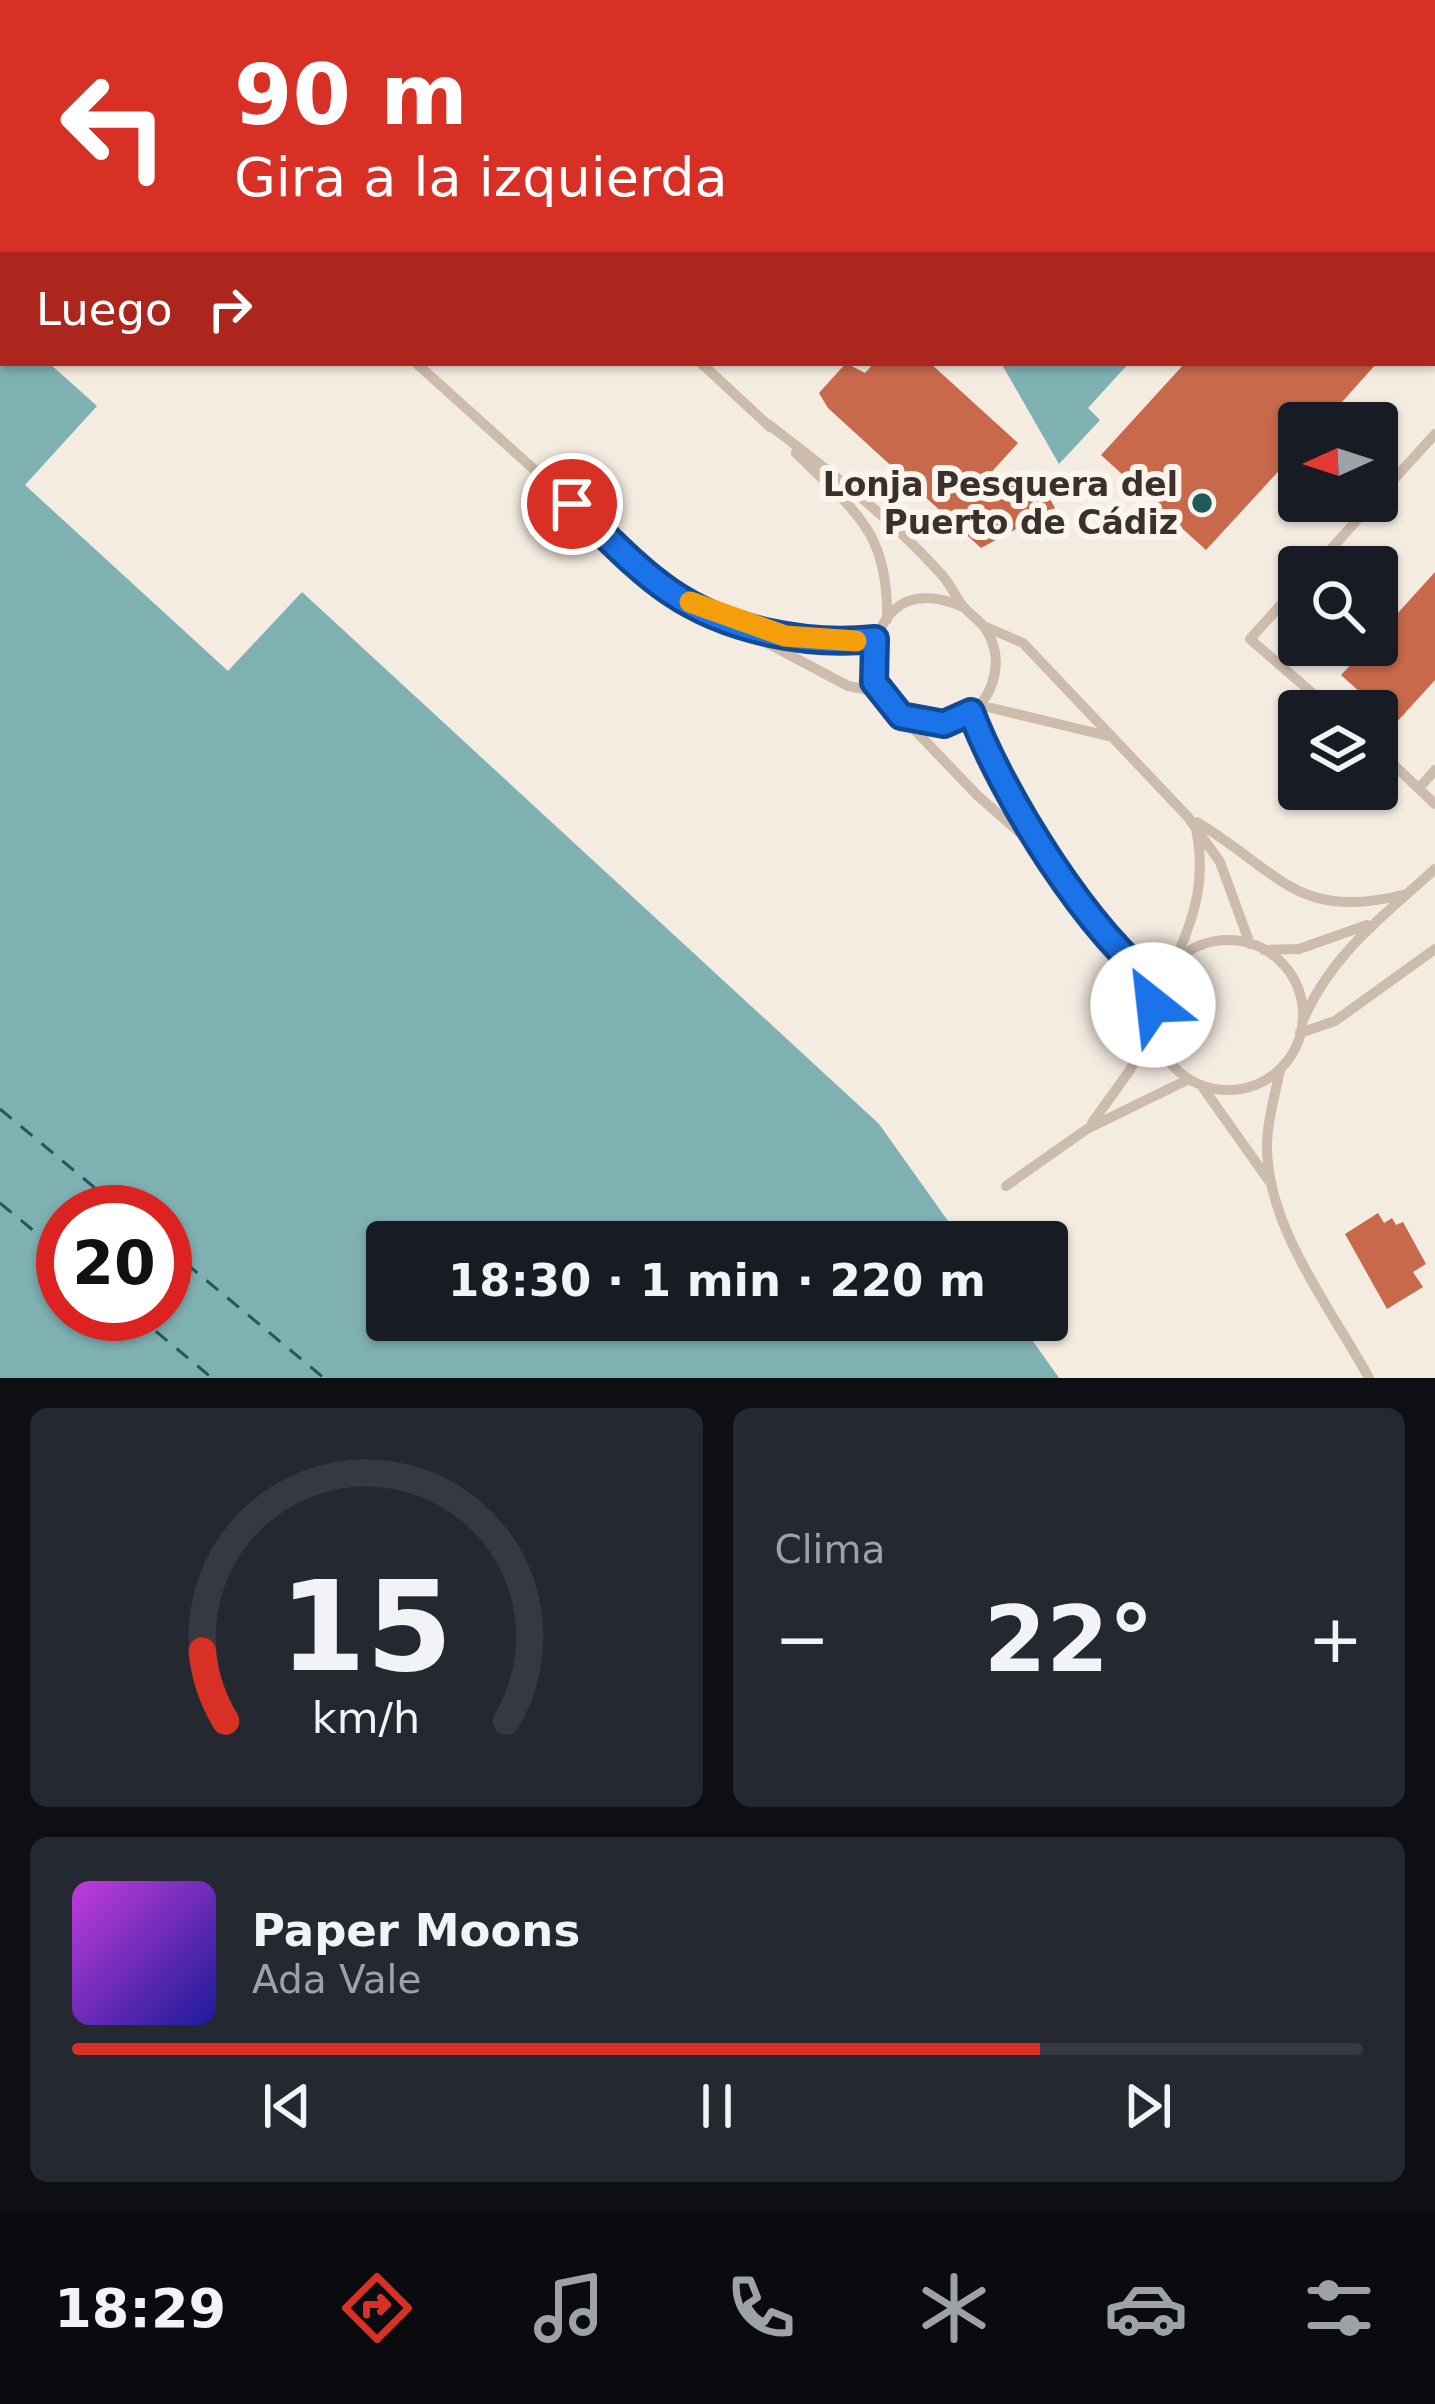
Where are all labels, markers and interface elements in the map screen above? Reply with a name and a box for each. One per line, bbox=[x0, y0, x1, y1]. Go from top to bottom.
text: 90 m bbox=[234, 46, 468, 144]
icon: left bbox=[36, 48, 192, 204]
text: Gira a la izquierda bbox=[234, 146, 728, 209]
icon: right bbox=[197, 276, 263, 342]
text: Luego bbox=[36, 283, 173, 336]
north arrow bbox=[1278, 402, 1398, 522]
map controls bbox=[1278, 402, 1398, 810]
pin bbox=[521, 453, 623, 555]
place label: Lonja Pesquera del Puerto de Cádiz bbox=[823, 465, 1178, 542]
icon: arrive bbox=[539, 471, 605, 537]
marker: Lonja Pesquera del Puerto de Cádiz bbox=[1189, 490, 1215, 516]
button: search bbox=[1278, 546, 1398, 666]
button: layers bbox=[1278, 690, 1398, 810]
position arrow bbox=[1090, 942, 1216, 1068]
speed limit sign: 20 bbox=[36, 1185, 192, 1341]
text: 18:30 · 1 min · 220 m bbox=[448, 1254, 986, 1307]
text: Clima bbox=[775, 1527, 885, 1572]
text: 15 bbox=[279, 1554, 453, 1699]
text: 22° bbox=[984, 1587, 1154, 1692]
text: − bbox=[775, 1601, 830, 1678]
text: + bbox=[1308, 1601, 1363, 1678]
text: km/h bbox=[312, 1692, 420, 1742]
text: Paper Moons bbox=[252, 1904, 580, 1957]
text: Ada Vale bbox=[252, 1957, 421, 2002]
icon: previous bbox=[254, 2073, 320, 2139]
icon: pause bbox=[684, 2073, 750, 2139]
icon: next bbox=[1115, 2073, 1181, 2139]
icon: directions bbox=[335, 2266, 419, 2350]
icon: music bbox=[527, 2266, 611, 2350]
icon: phone bbox=[719, 2266, 803, 2350]
icon: climate bbox=[912, 2266, 996, 2350]
icon: car bbox=[1104, 2266, 1188, 2350]
icon: filters bbox=[1297, 2266, 1381, 2350]
text: 18:29 bbox=[54, 2277, 226, 2340]

